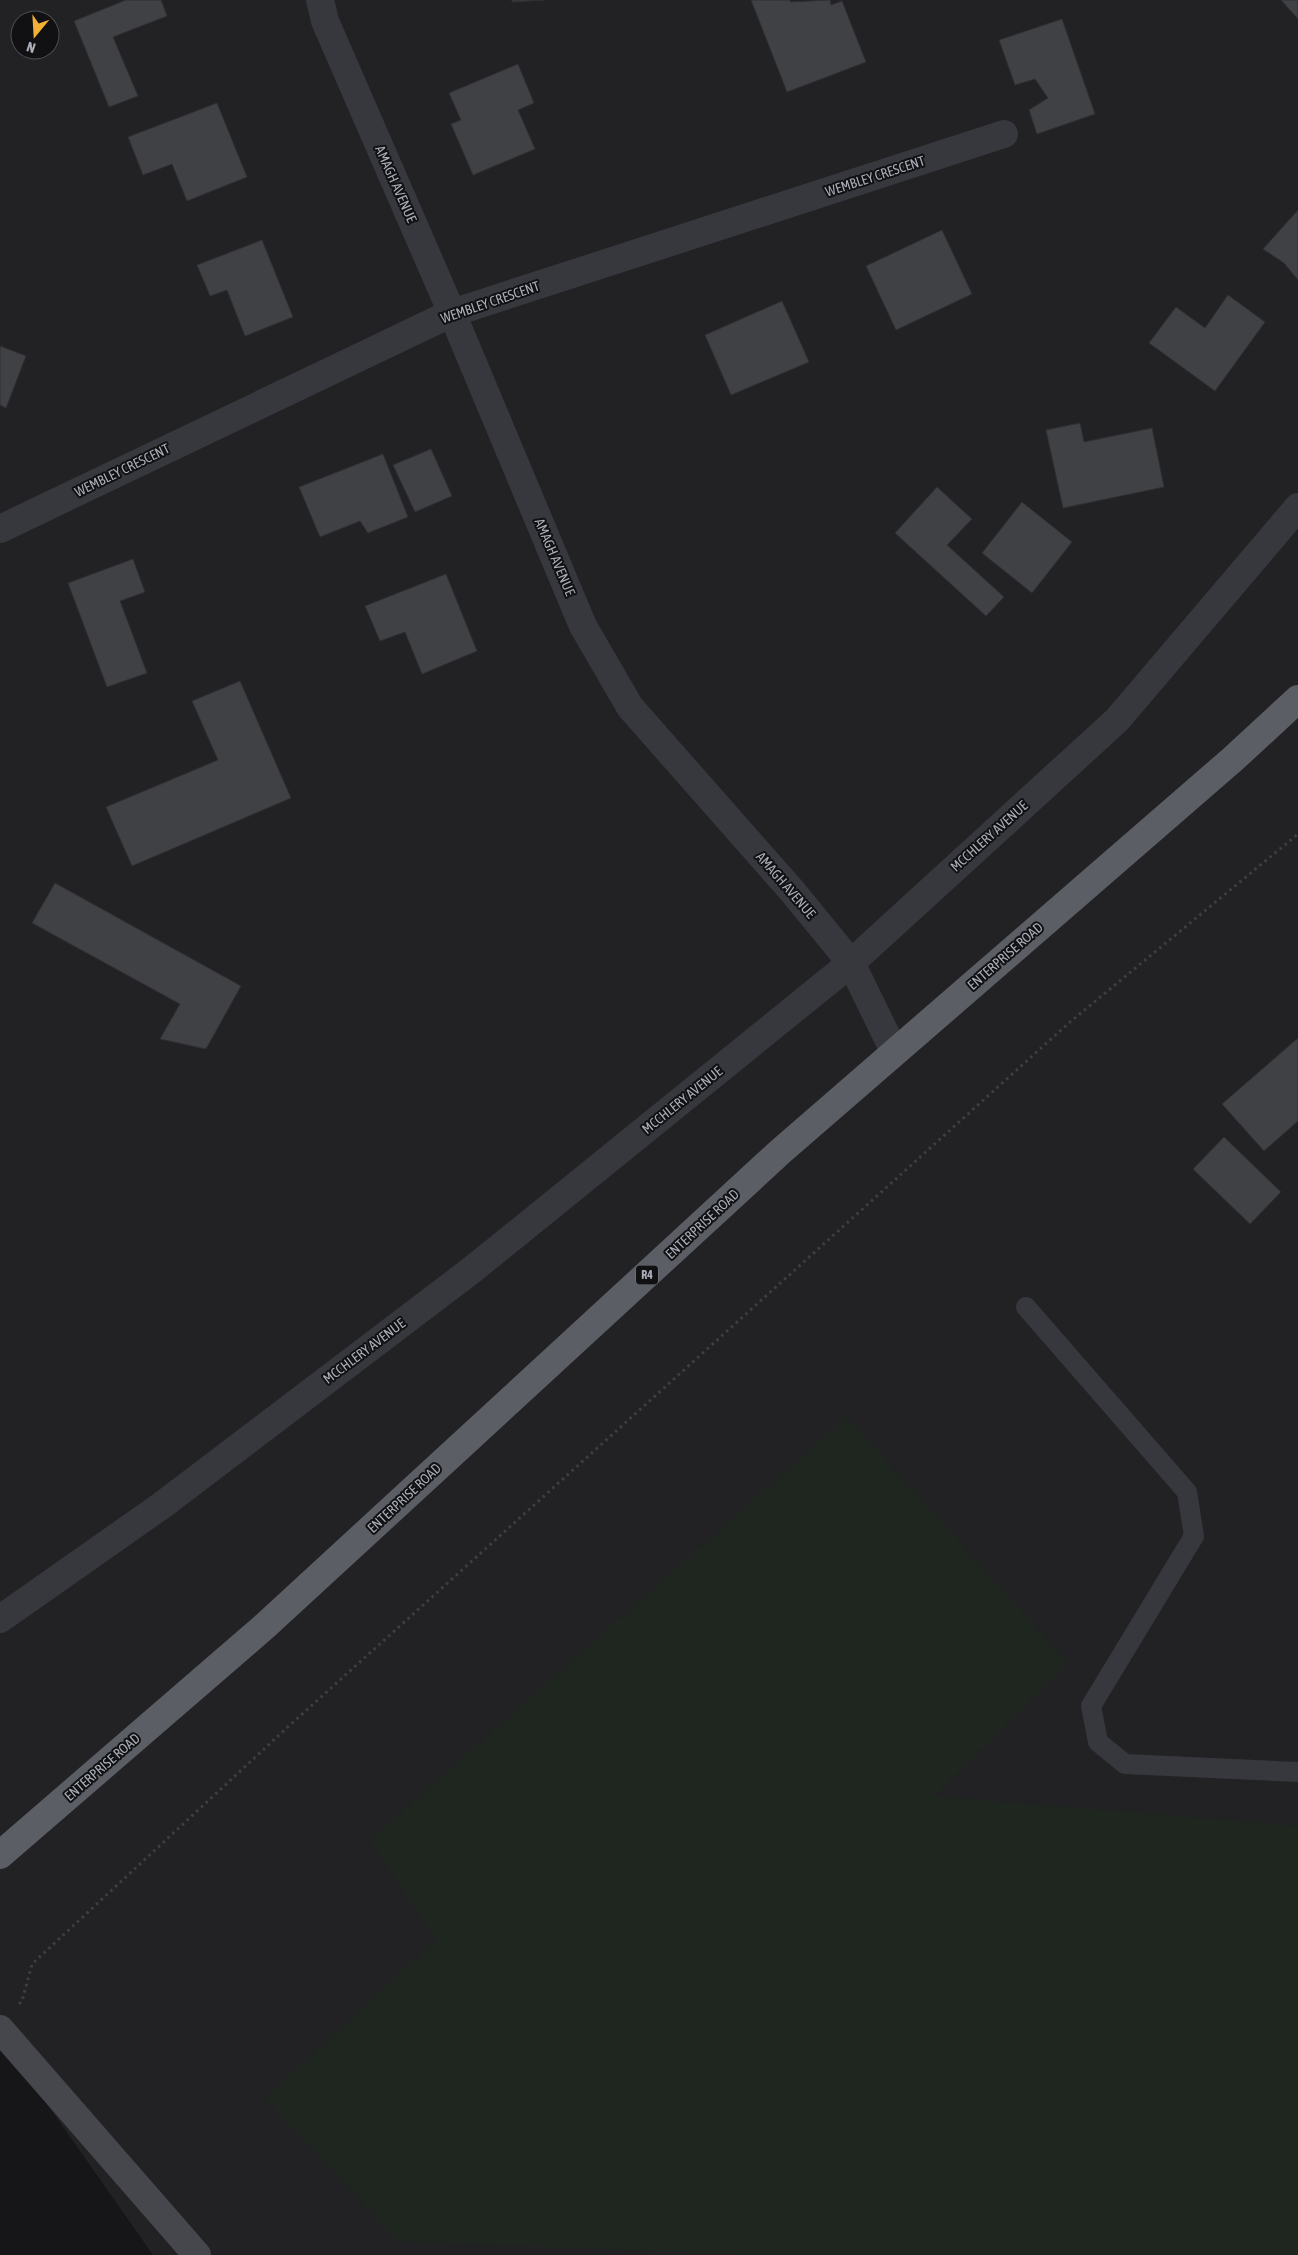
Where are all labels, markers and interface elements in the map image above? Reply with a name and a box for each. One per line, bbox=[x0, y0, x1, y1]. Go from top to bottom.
north arrow bbox=[10, 10, 60, 60]
text: N bbox=[25, 38, 37, 56]
street label: AMAGH AVENUE bbox=[372, 143, 420, 225]
street label: WEMBLEY CRESCENT bbox=[823, 152, 927, 200]
street label: WEMBLEY CRESCENT bbox=[438, 278, 542, 326]
street label: WEMBLEY CRESCENT bbox=[72, 440, 172, 500]
street label: AMAGH AVENUE bbox=[532, 516, 578, 598]
street label: MCCHLERY AVENUE bbox=[947, 797, 1031, 875]
street label: AMAGH AVENUE bbox=[753, 849, 819, 921]
street label: ENTERPRISE ROAD bbox=[964, 919, 1046, 993]
street label: MCCHLERY AVENUE bbox=[639, 1063, 725, 1137]
street label: ENTERPRISE ROAD bbox=[662, 1186, 742, 1262]
road number: R4 bbox=[636, 1266, 658, 1284]
street label: MCCHLERY AVENUE bbox=[320, 1315, 408, 1387]
street label: ENTERPRISE ROAD bbox=[364, 1460, 444, 1536]
street label: ENTERPRISE ROAD bbox=[61, 1730, 143, 1804]

